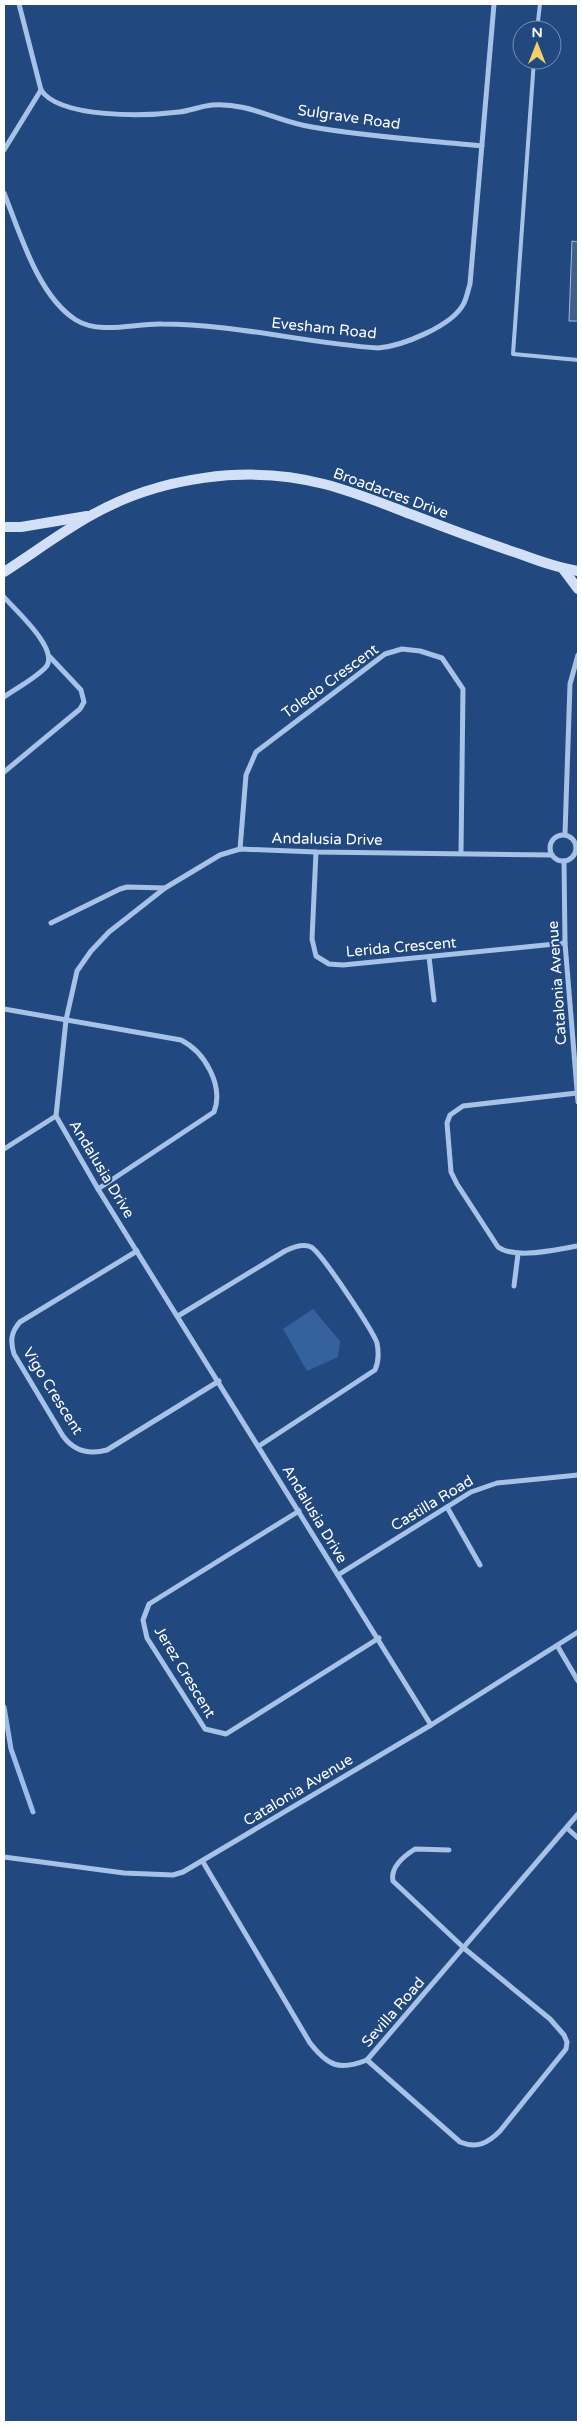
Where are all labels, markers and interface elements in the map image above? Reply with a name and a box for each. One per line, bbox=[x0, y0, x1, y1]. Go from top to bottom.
north arrow bbox=[512, 20, 562, 70]
text: N bbox=[531, 24, 543, 41]
street label: Sulgrave Road bbox=[297, 101, 401, 133]
street label: Evesham Road bbox=[270, 314, 378, 342]
street label: Broadacres Drive bbox=[331, 464, 451, 522]
street label: Toledo Crescent bbox=[278, 640, 382, 722]
street label: Andalusia Drive bbox=[271, 829, 383, 849]
street label: Catalonia Avenue bbox=[544, 920, 570, 1046]
street label: Lerida Crescent bbox=[345, 933, 457, 961]
street label: Andalusia Drive bbox=[66, 1117, 138, 1221]
street label: Vigo Crescent bbox=[19, 1344, 87, 1438]
street label: Andalusia Drive bbox=[279, 1462, 351, 1566]
street label: Castilla Road bbox=[388, 1471, 476, 1535]
street label: Jerez Crescent bbox=[151, 1623, 220, 1721]
street label: Catalonia Avenue bbox=[240, 1750, 356, 1830]
street label: Sevilla Road bbox=[358, 1973, 428, 2051]

